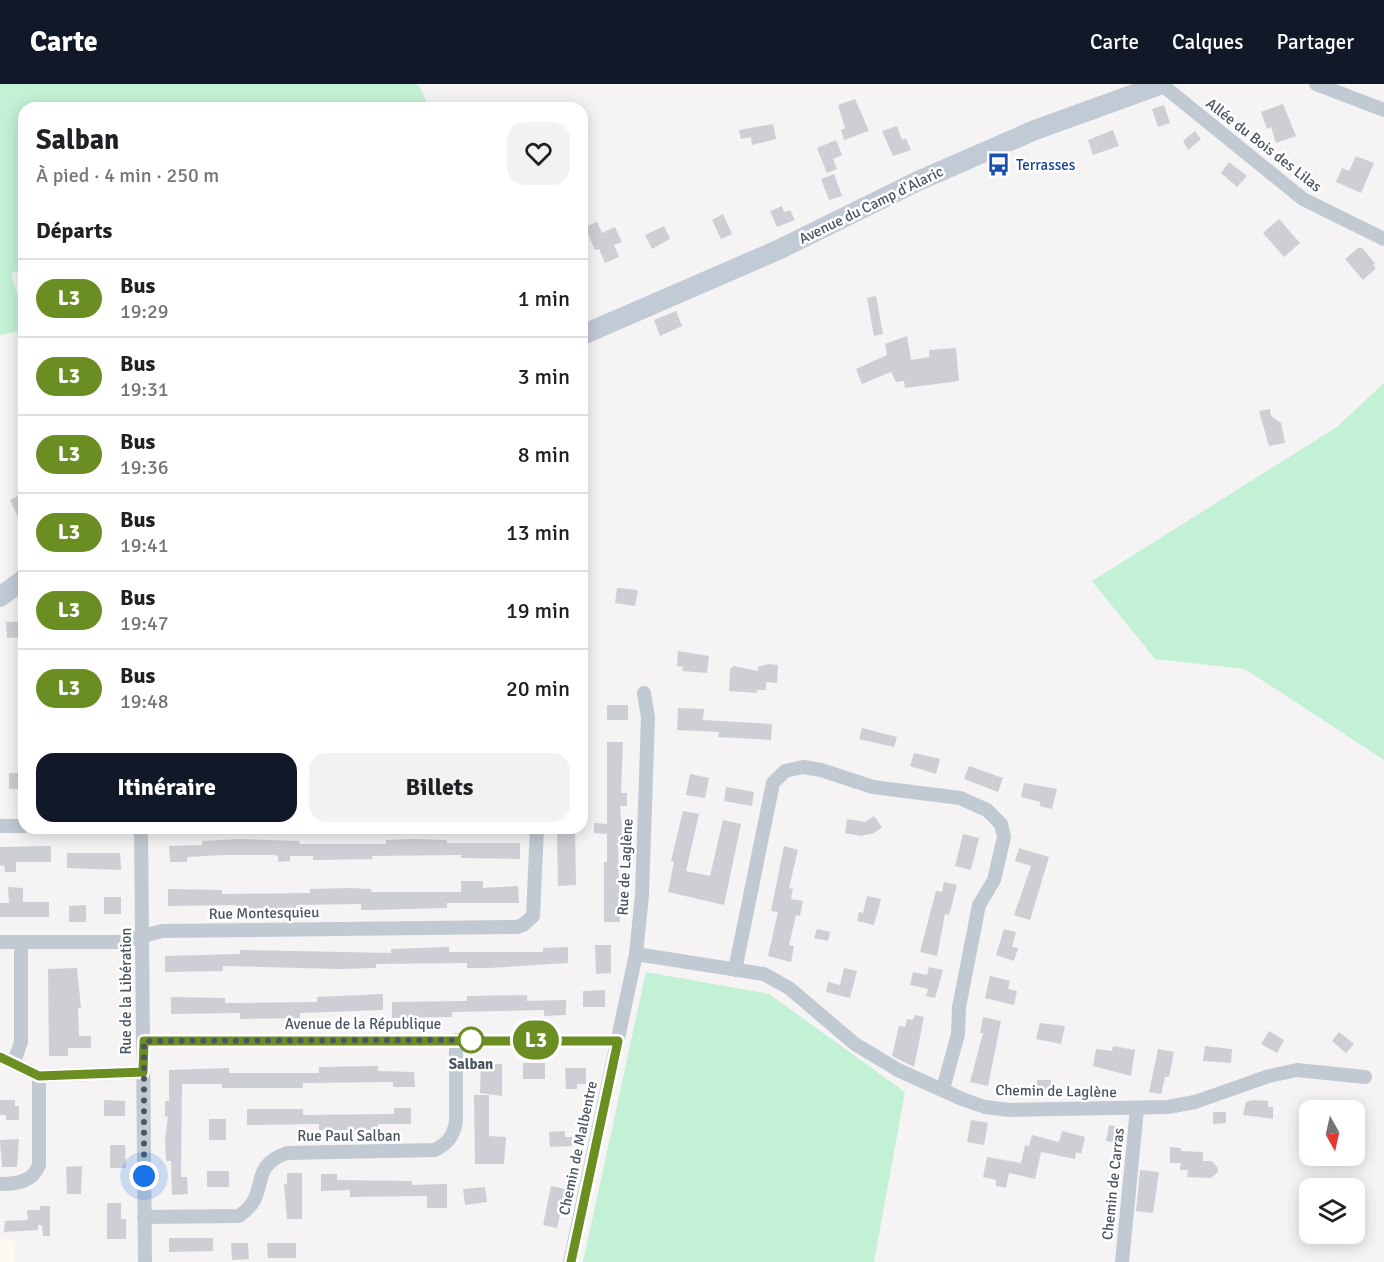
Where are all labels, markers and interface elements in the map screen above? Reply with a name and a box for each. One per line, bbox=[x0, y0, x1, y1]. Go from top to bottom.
text: Carte bbox=[30, 25, 98, 59]
text: Carte bbox=[1090, 29, 1139, 55]
text: Calques bbox=[1172, 29, 1243, 55]
text: Partager bbox=[1276, 29, 1354, 55]
street label: Allée du Bois des Lilas bbox=[1203, 94, 1326, 196]
button: heart bbox=[507, 122, 570, 185]
text: Salban bbox=[36, 123, 119, 157]
bus stop icon: Terrasses bbox=[985, 152, 1011, 178]
place label: Terrasses bbox=[1016, 156, 1076, 174]
street label: Avenue du Camp d'Alaric bbox=[796, 162, 946, 248]
text: À pied · 4 min · 250 m bbox=[36, 163, 219, 188]
text: Départs bbox=[36, 217, 112, 244]
text: Bus bbox=[120, 272, 155, 299]
text: L3 bbox=[58, 285, 80, 311]
text: 1 min bbox=[518, 285, 570, 312]
text: 19:29 bbox=[120, 299, 169, 324]
text: Bus bbox=[120, 350, 155, 377]
text: L3 bbox=[58, 363, 80, 389]
text: 3 min bbox=[518, 363, 570, 390]
text: 19:31 bbox=[120, 377, 169, 402]
text: Bus bbox=[120, 428, 155, 455]
text: L3 bbox=[58, 441, 80, 467]
text: 8 min bbox=[518, 441, 570, 468]
text: 19:36 bbox=[120, 455, 169, 480]
text: Bus bbox=[120, 506, 155, 533]
text: L3 bbox=[58, 519, 80, 545]
text: 13 min bbox=[506, 519, 570, 546]
text: 19:41 bbox=[120, 533, 169, 558]
text: Bus bbox=[120, 584, 155, 611]
text: L3 bbox=[58, 597, 80, 623]
text: 19 min bbox=[506, 597, 570, 624]
text: 19:47 bbox=[120, 611, 169, 636]
text: Bus bbox=[120, 662, 155, 689]
text: L3 bbox=[58, 675, 80, 701]
text: 20 min bbox=[506, 675, 570, 702]
text: 19:48 bbox=[120, 689, 169, 714]
button: Itinéraire bbox=[36, 753, 297, 822]
button: Billets bbox=[309, 753, 570, 822]
street label: Rue de Laglène bbox=[613, 818, 637, 916]
street label: Rue Montesquieu bbox=[208, 903, 320, 923]
street label: Rue de la Libération bbox=[117, 927, 135, 1055]
street label: Avenue de la République bbox=[285, 1015, 441, 1033]
line badge: L3 bbox=[509, 1020, 563, 1060]
marker: Salban bbox=[458, 1027, 484, 1053]
text: L3 bbox=[525, 1027, 547, 1053]
place label: Salban bbox=[449, 1055, 493, 1073]
street label: Chemin de Malbentre bbox=[555, 1079, 601, 1217]
street label: Chemin de Laglène bbox=[995, 1081, 1117, 1101]
north arrow bbox=[1299, 1100, 1365, 1166]
map controls bbox=[1299, 1100, 1365, 1244]
street label: Rue Paul Salban bbox=[297, 1127, 401, 1145]
street label: Chemin de Carras bbox=[1098, 1127, 1128, 1241]
your location bbox=[129, 1161, 159, 1191]
button: layers bbox=[1299, 1178, 1365, 1244]

